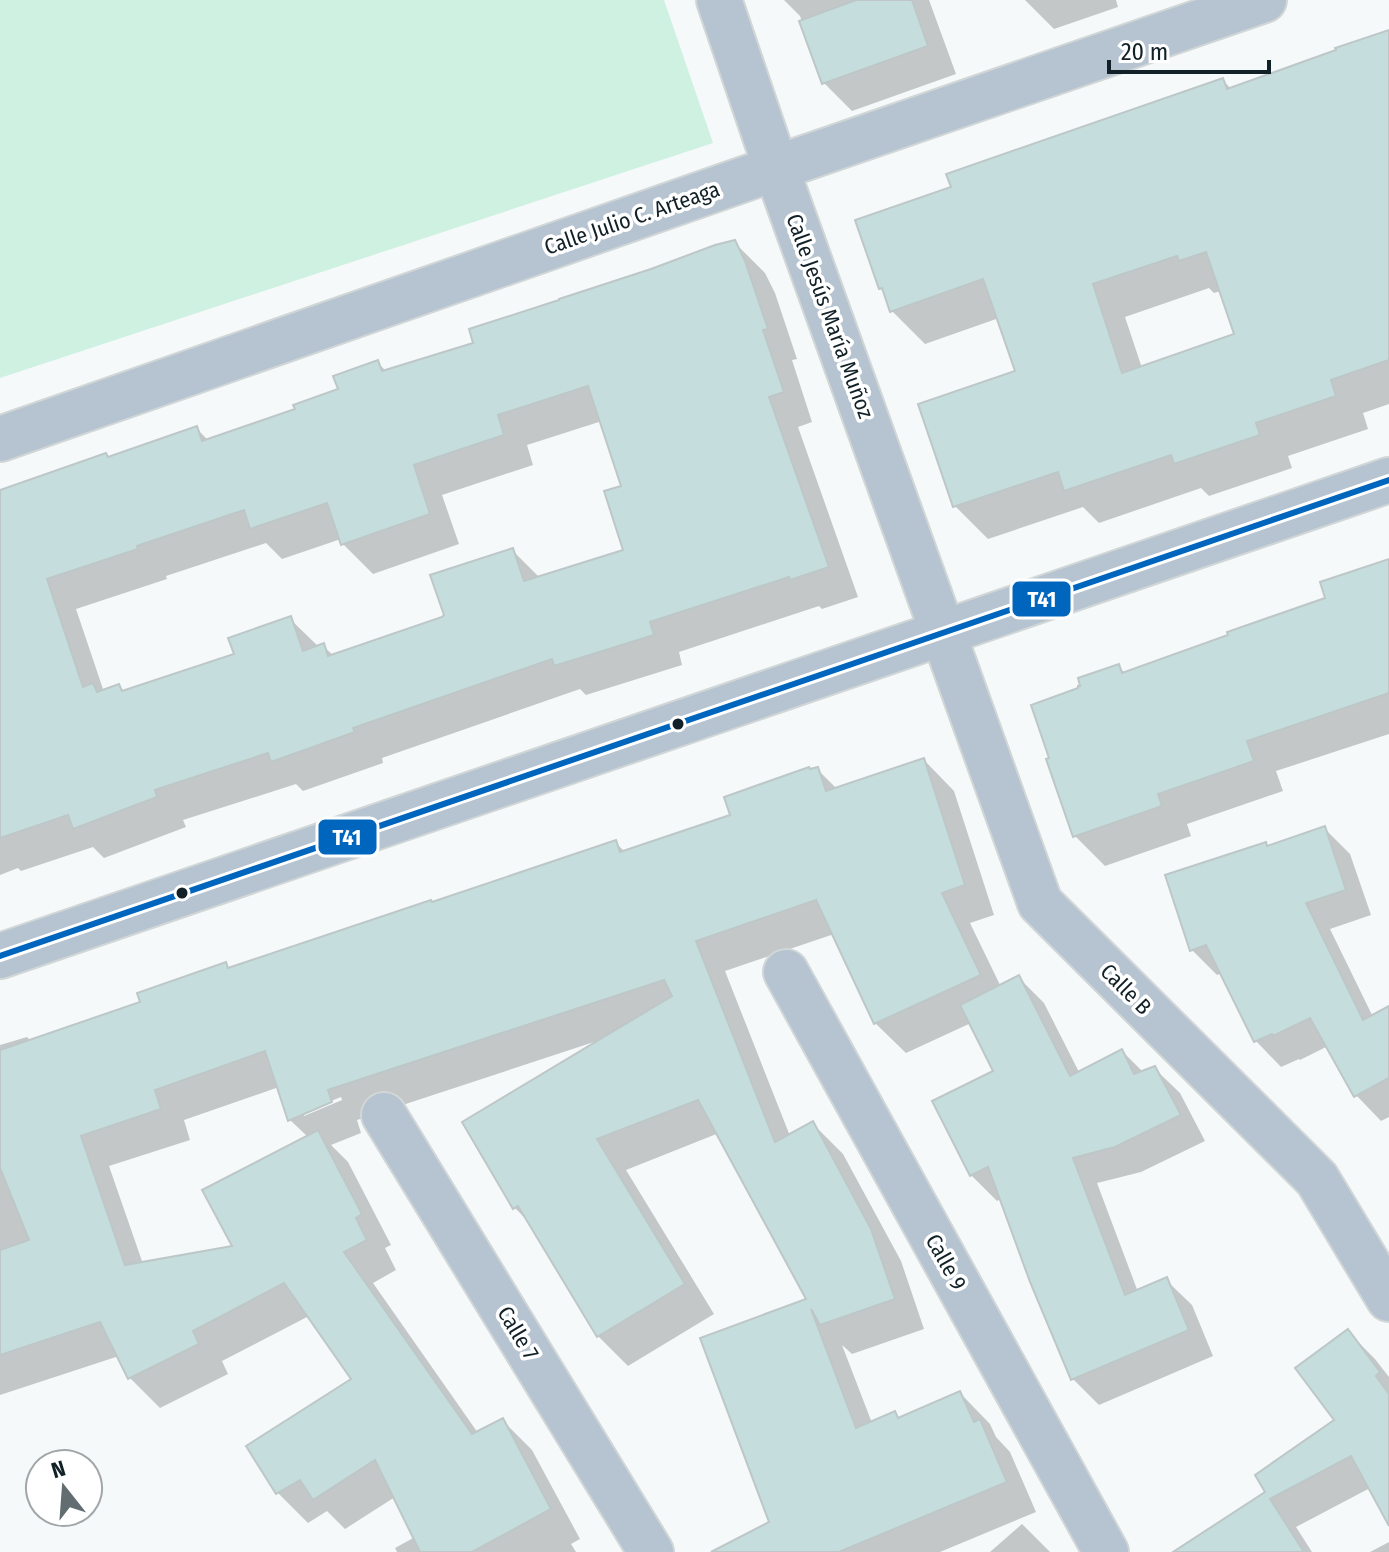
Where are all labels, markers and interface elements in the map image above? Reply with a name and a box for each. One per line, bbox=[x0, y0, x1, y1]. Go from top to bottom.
scale bar bbox=[1109, 24, 1269, 74]
text: 20 m bbox=[1121, 38, 1168, 66]
street label: Calle Julio C. Arteaga bbox=[541, 175, 723, 261]
street label: Calle Jesús María Muñoz bbox=[780, 210, 880, 422]
line badge: T41 bbox=[1011, 580, 1072, 618]
text: T41 bbox=[1028, 586, 1056, 613]
unlabelled marker bbox=[670, 716, 686, 732]
line badge: T41 bbox=[317, 818, 378, 856]
text: T41 bbox=[333, 824, 361, 851]
unlabelled marker bbox=[174, 885, 190, 901]
street label: Calle B bbox=[1095, 958, 1157, 1020]
street label: Calle 9 bbox=[920, 1229, 972, 1295]
street label: Calle 7 bbox=[491, 1301, 545, 1365]
north arrow bbox=[24, 1448, 104, 1528]
text: N bbox=[48, 1455, 69, 1484]

